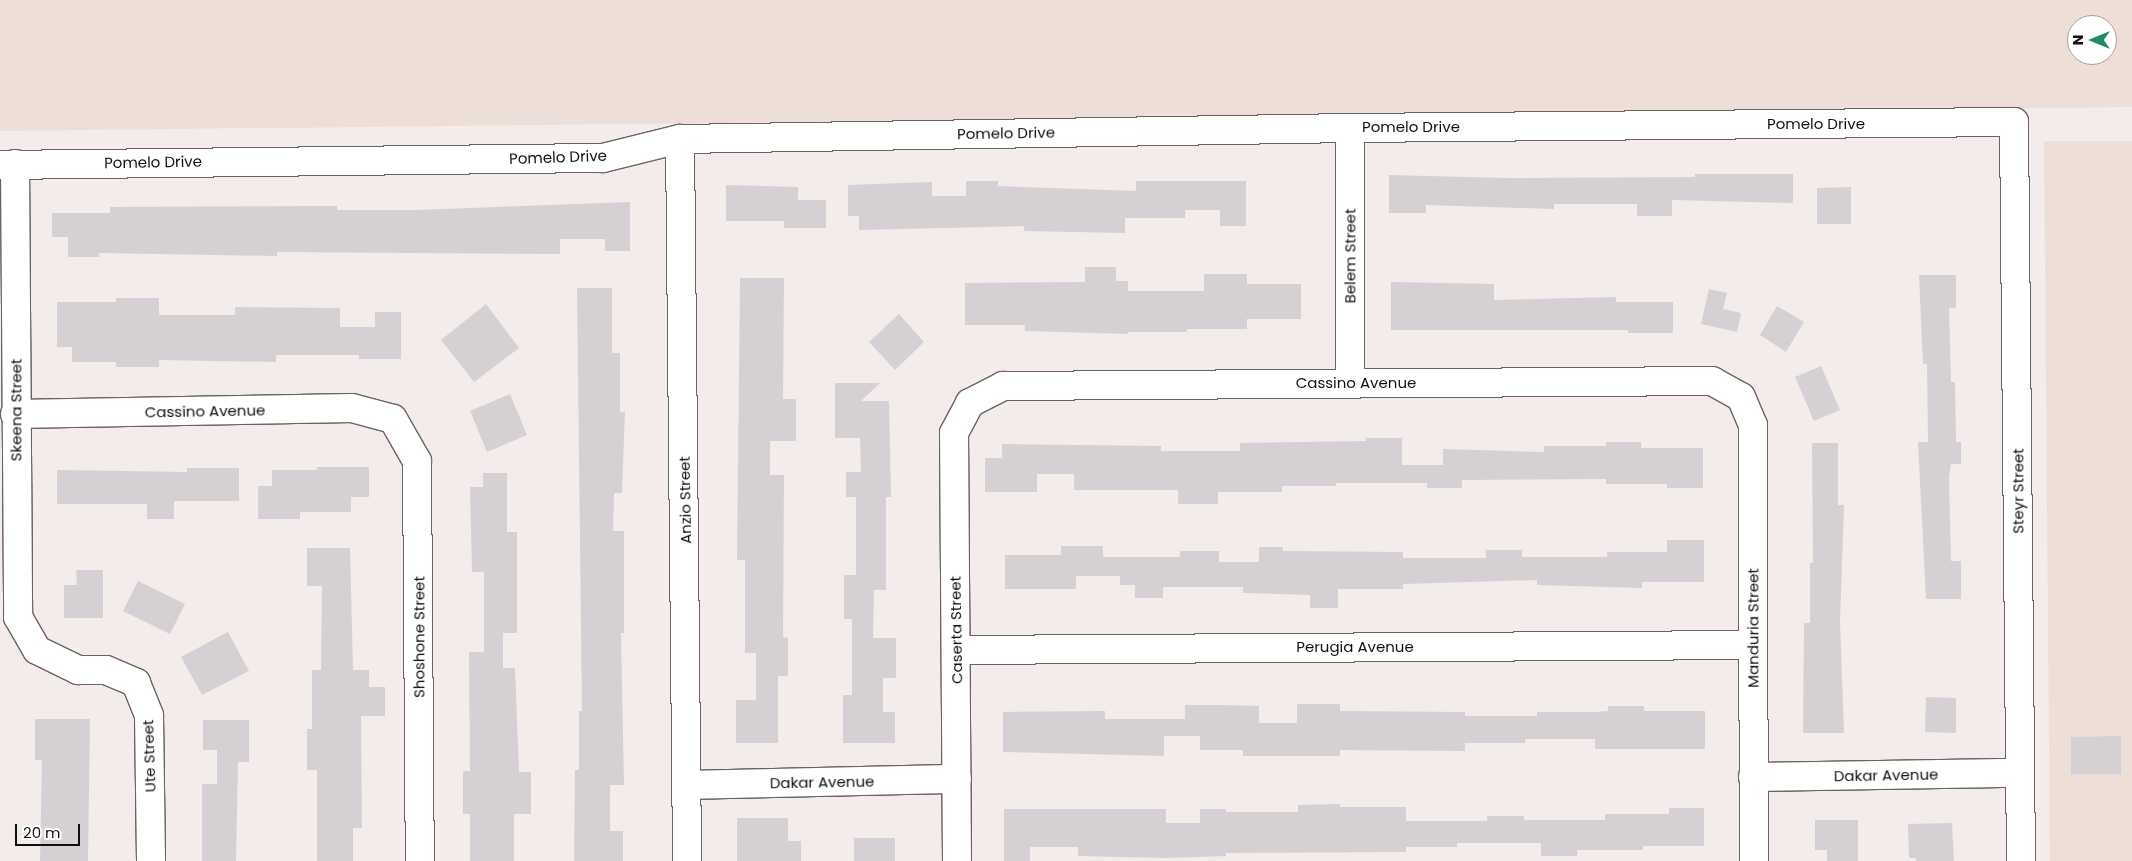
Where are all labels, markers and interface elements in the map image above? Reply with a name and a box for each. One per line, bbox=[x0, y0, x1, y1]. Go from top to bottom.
north arrow bbox=[2067, 15, 2117, 65]
text: N bbox=[2068, 35, 2088, 45]
street label: Pomelo Drive bbox=[1767, 115, 1865, 133]
street label: Pomelo Drive bbox=[1362, 118, 1460, 136]
street label: Pomelo Drive bbox=[957, 123, 1055, 143]
street label: Pomelo Drive bbox=[509, 146, 607, 168]
street label: Pomelo Drive bbox=[104, 152, 202, 172]
street label: Belem Street bbox=[1341, 209, 1359, 303]
street label: Skeena Street bbox=[7, 359, 25, 461]
street label: Cassino Avenue bbox=[1296, 374, 1416, 392]
street label: Cassino Avenue bbox=[145, 401, 265, 421]
street label: Steyr Street bbox=[2009, 448, 2027, 534]
street label: Anzio Street bbox=[675, 456, 695, 544]
street label: Manduria Street bbox=[1744, 568, 1762, 688]
street label: Shoshone Street bbox=[410, 576, 428, 698]
street label: Caserta Street bbox=[946, 576, 966, 684]
street label: Perugia Avenue bbox=[1296, 638, 1414, 656]
street label: Ute Street bbox=[139, 719, 159, 793]
street label: Dakar Avenue bbox=[1834, 765, 1938, 785]
street label: Dakar Avenue bbox=[770, 772, 874, 792]
scale bar bbox=[18, 814, 82, 846]
text: 20 m bbox=[23, 822, 61, 843]

